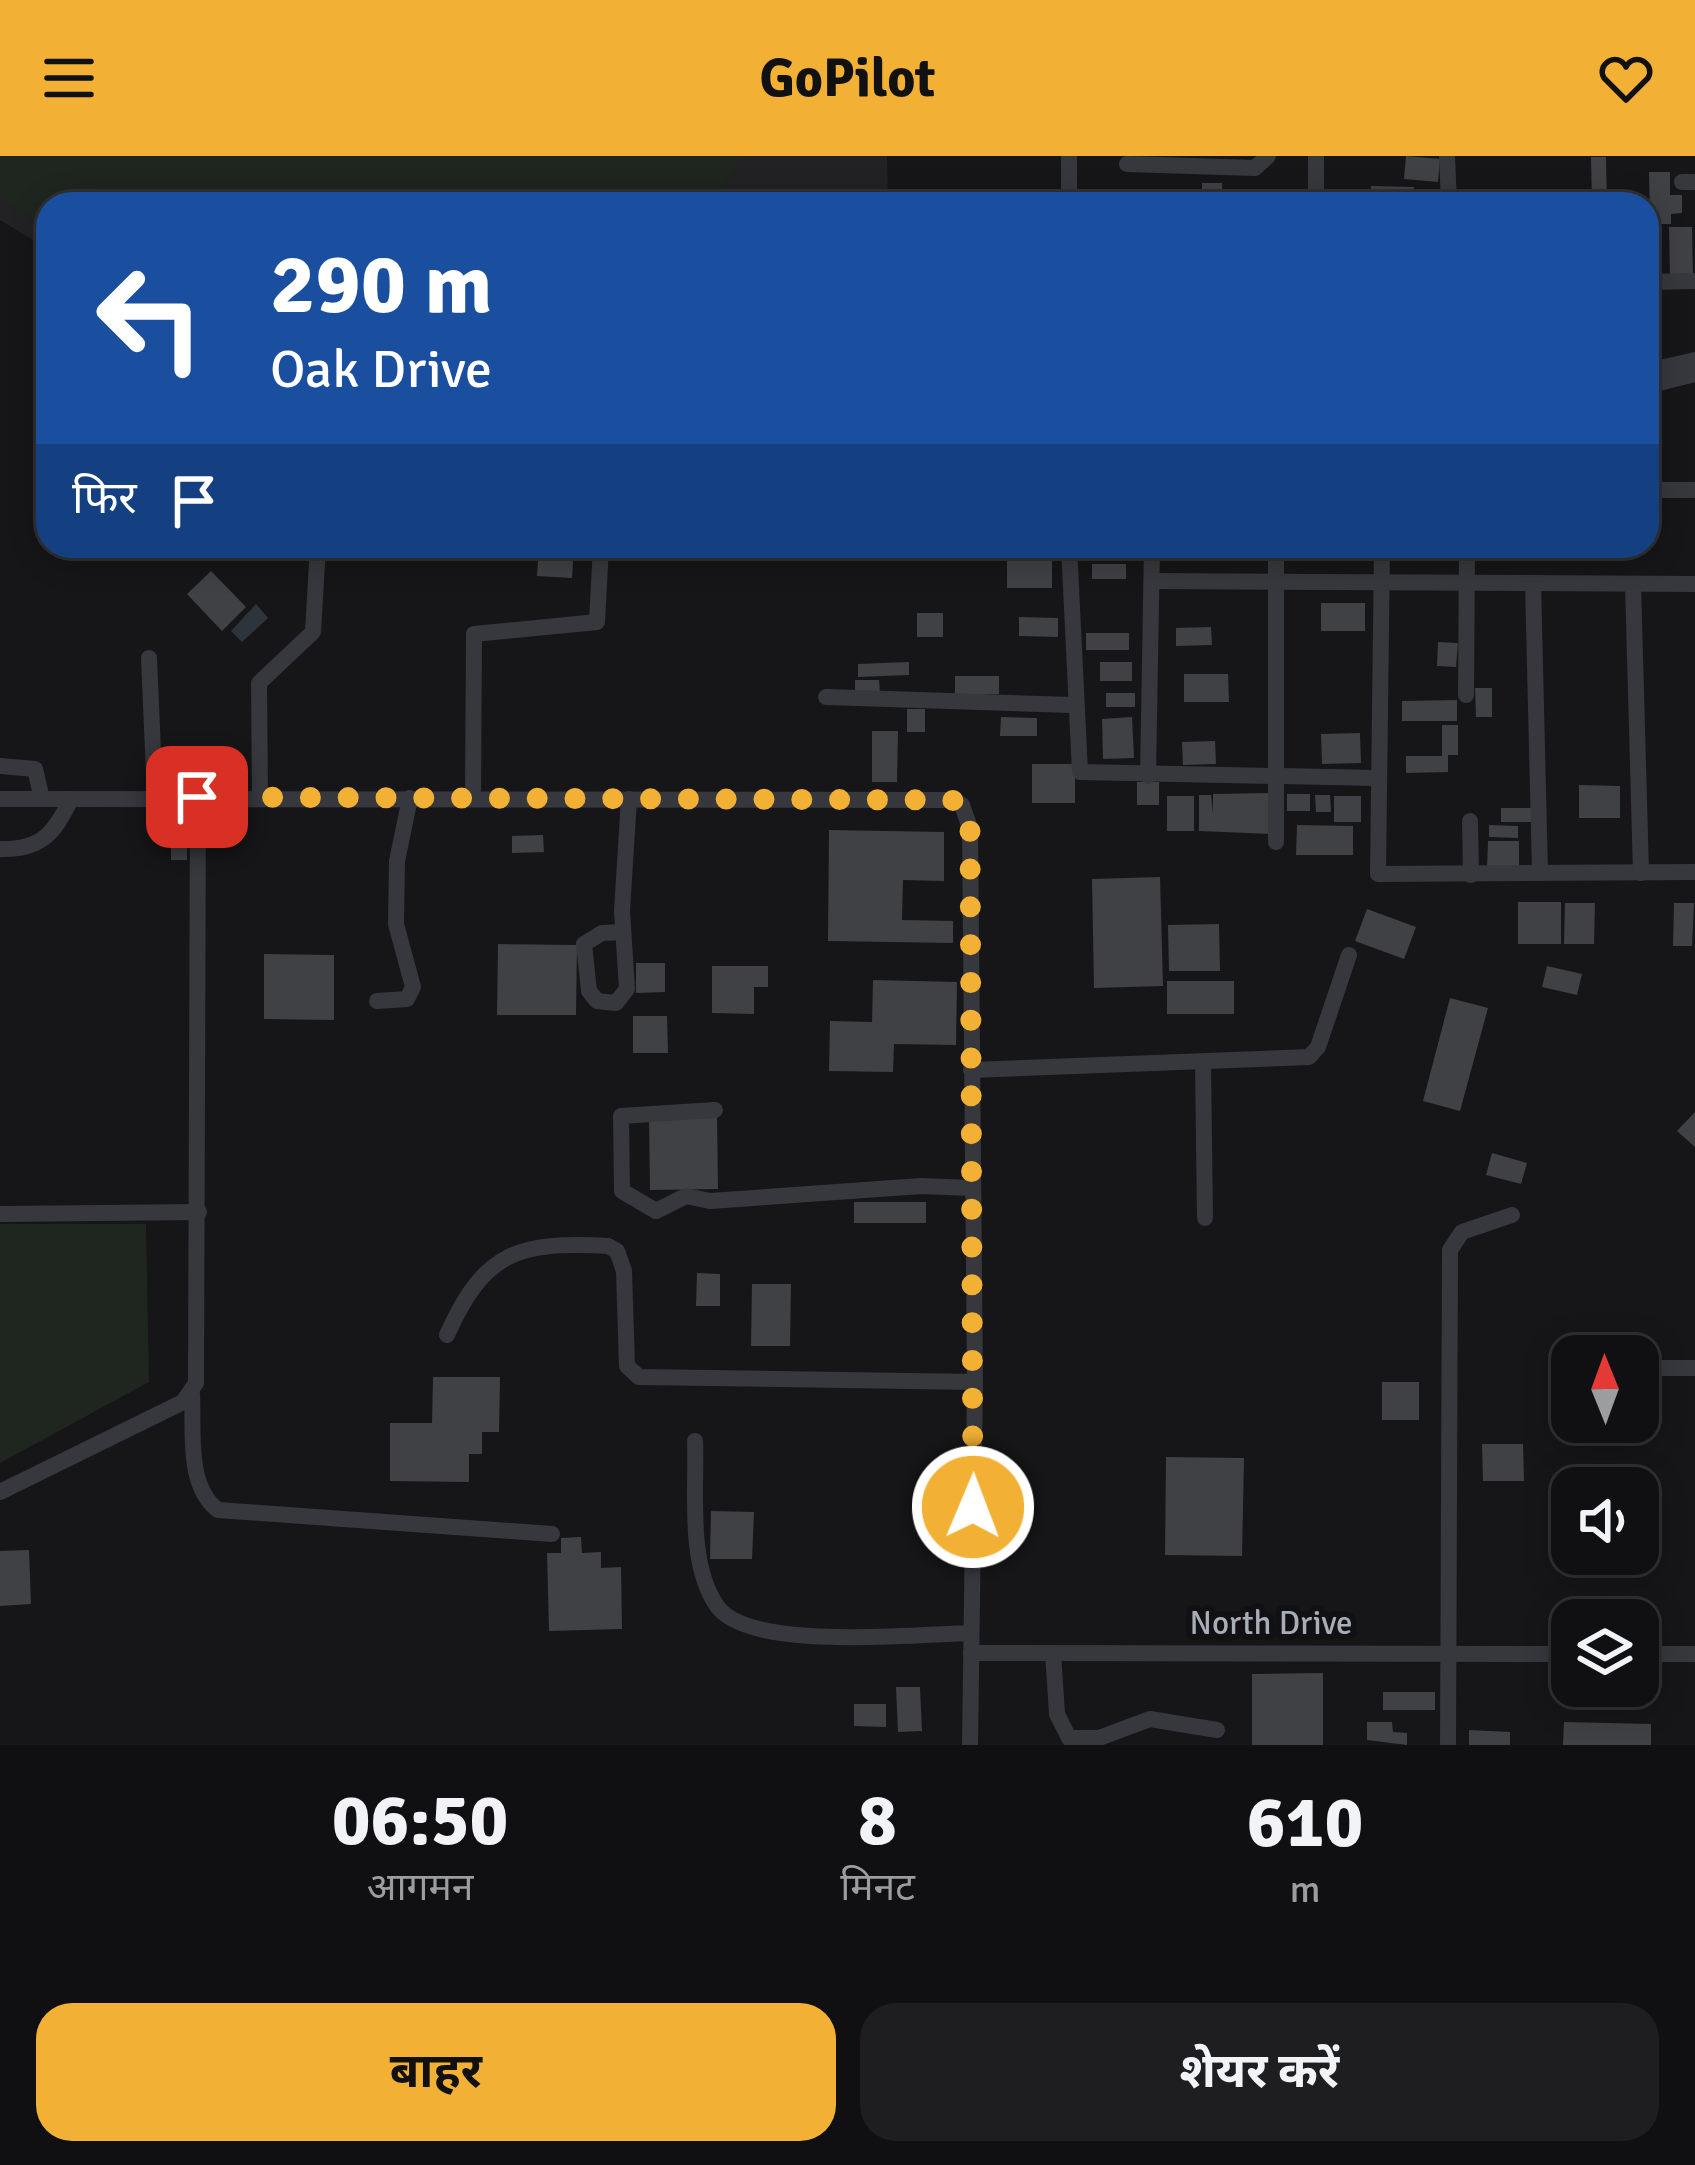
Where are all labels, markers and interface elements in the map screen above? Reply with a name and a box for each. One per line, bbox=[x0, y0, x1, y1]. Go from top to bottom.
icon: menu bbox=[36, 45, 102, 111]
text: GoPilot bbox=[759, 45, 936, 112]
icon: heart bbox=[1593, 45, 1659, 111]
text: 290 m bbox=[270, 233, 492, 337]
icon: left bbox=[72, 240, 228, 396]
text: Oak Drive bbox=[270, 336, 492, 403]
icon: arrive bbox=[161, 468, 227, 534]
text: फिर bbox=[72, 471, 137, 526]
pin bbox=[146, 746, 248, 848]
icon: arrive bbox=[164, 764, 230, 830]
north arrow bbox=[1551, 1335, 1659, 1443]
map controls bbox=[1551, 1335, 1659, 1707]
position arrow bbox=[910, 1444, 1036, 1570]
button: sound bbox=[1551, 1467, 1659, 1575]
button: layers bbox=[1551, 1599, 1659, 1707]
street label: North Drive bbox=[1190, 1603, 1353, 1644]
text: 06:50 bbox=[332, 1776, 508, 1865]
text: 8 bbox=[858, 1776, 897, 1865]
text: 610 bbox=[1247, 1778, 1363, 1867]
text: आगमन bbox=[367, 1863, 473, 1911]
text: मिनट bbox=[840, 1863, 915, 1911]
text: m bbox=[1289, 1865, 1320, 1913]
button: बाहर bbox=[36, 2003, 836, 2141]
button: शेयर करें bbox=[860, 2003, 1659, 2141]

